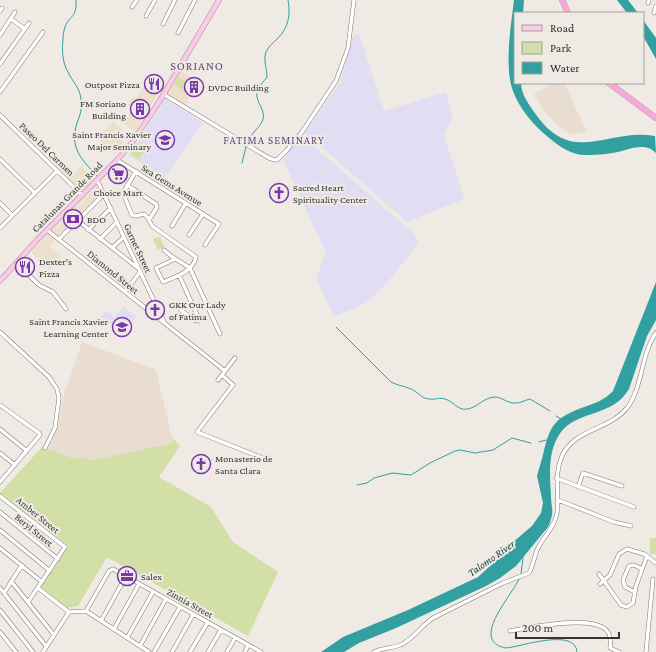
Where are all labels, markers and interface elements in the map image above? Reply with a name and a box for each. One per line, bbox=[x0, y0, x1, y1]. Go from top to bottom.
legend bbox=[514, 12, 644, 84]
text: Road bbox=[550, 21, 575, 35]
text: Park bbox=[550, 41, 572, 55]
district label: SORIANO bbox=[170, 59, 224, 73]
text: Water bbox=[550, 61, 580, 75]
restaurant icon: Outpost Pizza bbox=[143, 73, 165, 95]
building icon: DVDC Building bbox=[183, 76, 205, 98]
place label: Outpost Pizza bbox=[85, 79, 140, 90]
place label: DVDC Building bbox=[208, 82, 269, 93]
place label: FM Soriano Building bbox=[80, 98, 126, 121]
building icon: FM Soriano Building bbox=[129, 98, 151, 120]
street label: Paseo Del Carmen bbox=[17, 120, 77, 178]
place label: Saint Francis Xavier Major Seminary bbox=[72, 129, 151, 153]
school or university icon: Saint Francis Xavier Major Seminary bbox=[154, 129, 176, 151]
district label: FATIMA SEMINARY bbox=[223, 134, 325, 146]
street label: Catalunan Grande Road bbox=[30, 159, 105, 234]
street label: Sea Gems Avenue bbox=[140, 162, 205, 208]
supermarket icon: Choice Mart bbox=[107, 163, 129, 185]
church icon: Sacred Heart Spirituality Center bbox=[268, 182, 290, 204]
place label: Sacred Heart Spirituality Center bbox=[293, 182, 367, 205]
place label: Choice Mart bbox=[93, 187, 143, 198]
bank icon: BDO bbox=[62, 208, 84, 230]
place label: BDO bbox=[87, 214, 106, 225]
street label: Garnet Street bbox=[122, 222, 154, 275]
street label: Diamond Street bbox=[85, 248, 141, 296]
restaurant icon: Dexter's Pizza bbox=[14, 256, 36, 278]
place label: Dexter's Pizza bbox=[39, 256, 72, 279]
church icon: GKK Our Lady of Fatima bbox=[144, 299, 166, 321]
place label: GKK Our Lady of Fatima bbox=[169, 299, 226, 322]
place label: Saint Francis Xavier Learning Center bbox=[29, 316, 108, 339]
school or university icon: Saint Francis Xavier Learning Center bbox=[111, 316, 133, 338]
church icon: Monasterio de Santa Clara bbox=[190, 453, 212, 475]
place label: Monasterio de Santa Clara bbox=[215, 453, 273, 476]
street label: Amber Street bbox=[14, 494, 62, 536]
street label: Beryl Street bbox=[13, 511, 56, 549]
water label: Talomo River bbox=[465, 537, 518, 579]
office icon: Salex bbox=[116, 565, 138, 587]
place label: Salex bbox=[141, 571, 162, 582]
street label: Zinnia Street bbox=[165, 586, 216, 621]
scale bar bbox=[516, 614, 619, 640]
text: 200 m bbox=[522, 621, 554, 635]

